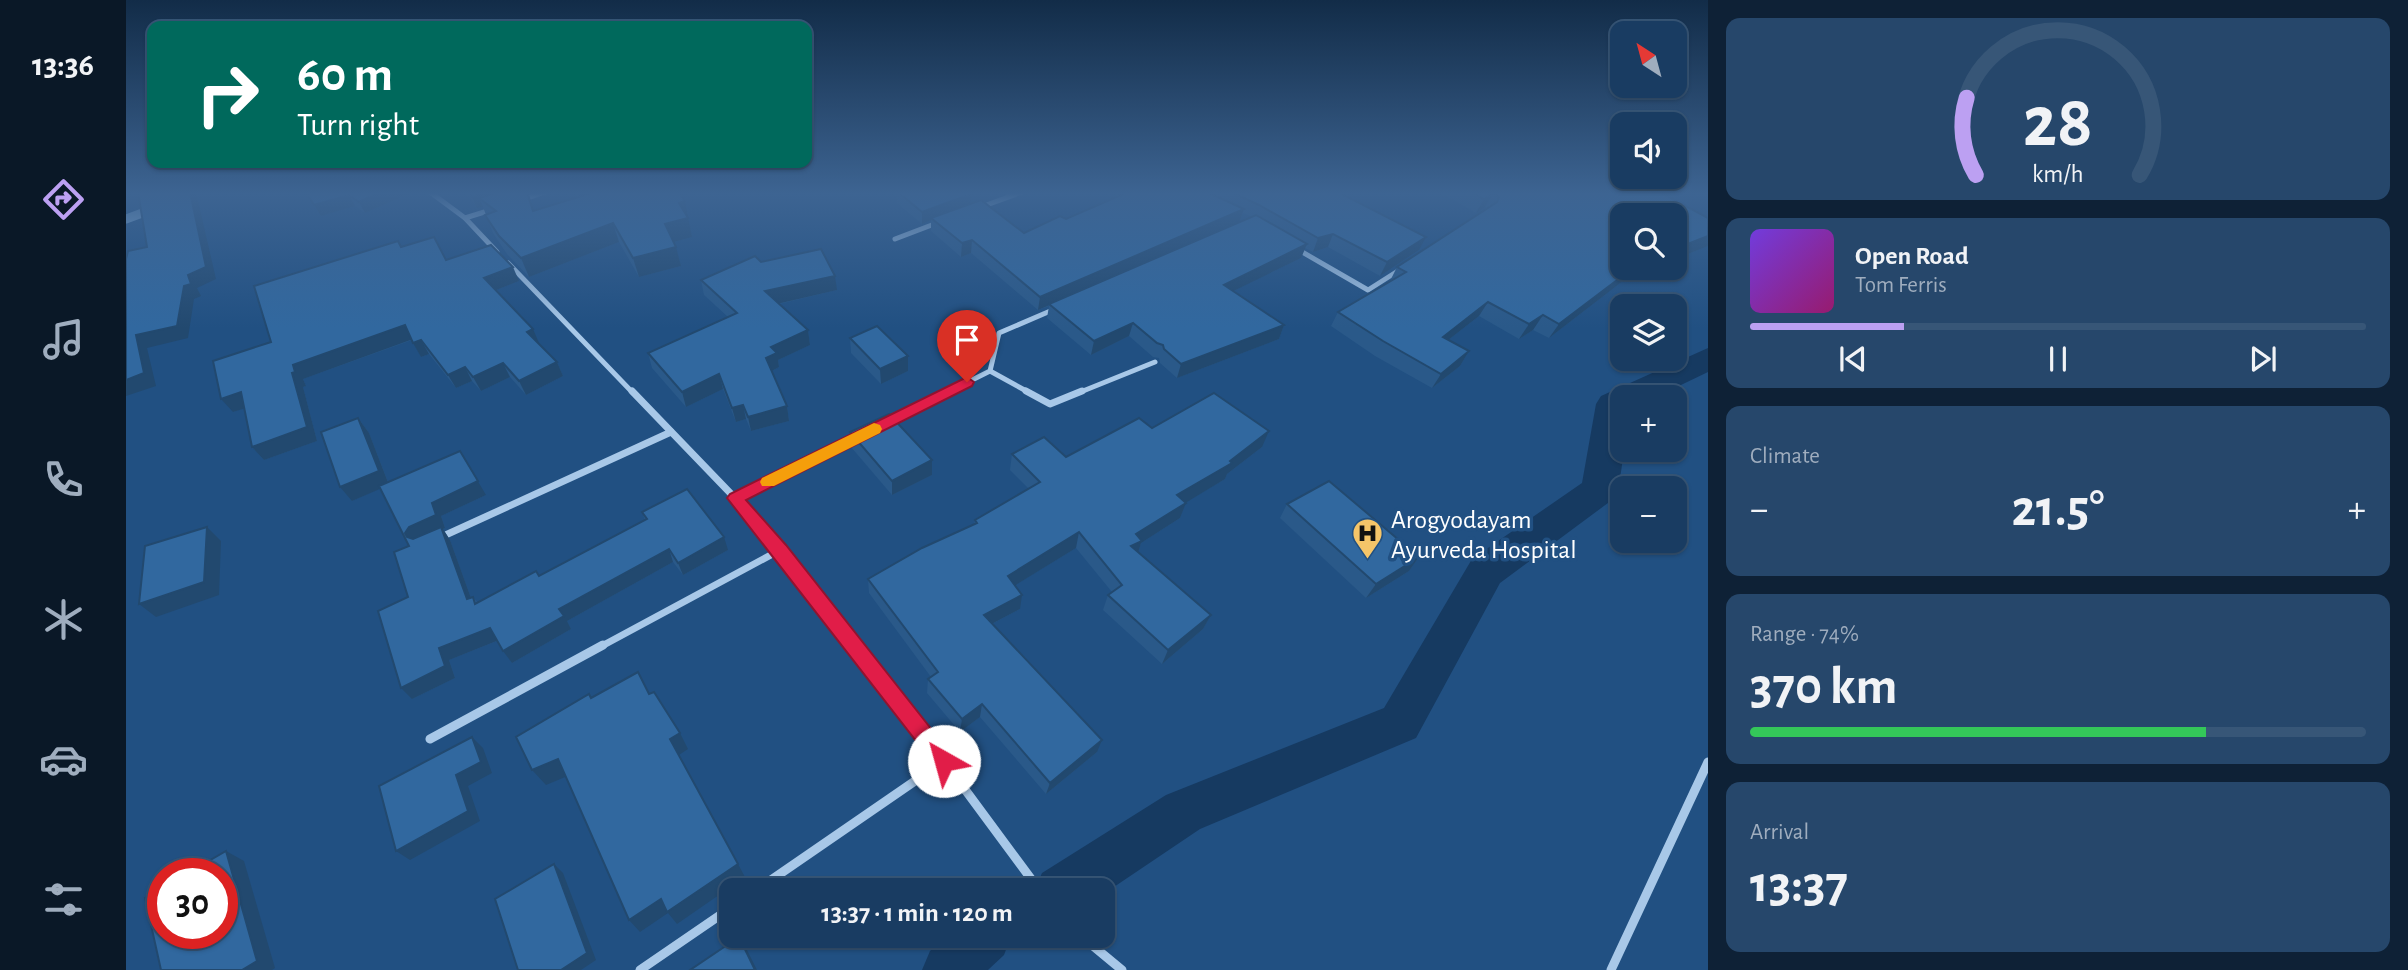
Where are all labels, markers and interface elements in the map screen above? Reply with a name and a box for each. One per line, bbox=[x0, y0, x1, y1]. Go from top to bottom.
north arrow bbox=[1610, 21, 1687, 98]
map controls bbox=[1610, 21, 1687, 553]
text: 13:36 bbox=[32, 49, 94, 81]
icon: right bbox=[182, 49, 273, 140]
text: 60 m bbox=[297, 51, 393, 100]
text: 28 bbox=[2023, 87, 2093, 160]
text: Turn right bbox=[297, 109, 419, 141]
button: sound bbox=[1610, 112, 1687, 189]
text: km/h bbox=[2032, 162, 2084, 187]
icon: directions bbox=[39, 175, 88, 224]
button: search bbox=[1610, 203, 1687, 280]
text: Open Road bbox=[1855, 243, 1969, 269]
text: Tom Ferris bbox=[1855, 274, 1947, 297]
button: layers bbox=[1610, 294, 1687, 371]
pin bbox=[937, 310, 997, 382]
icon: music bbox=[39, 315, 88, 364]
icon: arrive bbox=[948, 321, 986, 359]
icon: previous bbox=[1834, 340, 1872, 378]
icon: pause bbox=[2039, 340, 2077, 378]
icon: next bbox=[2244, 340, 2282, 378]
button: + bbox=[1610, 385, 1687, 462]
text: Climate bbox=[1750, 445, 1820, 468]
icon: phone bbox=[39, 455, 88, 504]
button: − bbox=[1610, 476, 1687, 553]
text: 21.5° bbox=[2012, 483, 2104, 535]
text: − bbox=[1750, 491, 1768, 529]
text: + bbox=[2348, 491, 2366, 529]
place label: Arogyodayam Ayurveda Hospital bbox=[1391, 507, 1577, 563]
hospital icon: Arogyodayam Ayurveda Hospital bbox=[1351, 517, 1385, 561]
icon: climate bbox=[39, 595, 88, 644]
text: Range · 74% bbox=[1750, 623, 1859, 646]
text: 370 km bbox=[1750, 661, 1898, 713]
position arrow bbox=[907, 724, 981, 798]
icon: car bbox=[39, 735, 88, 784]
text: Arrival bbox=[1750, 821, 1809, 844]
speed limit sign: 30 bbox=[147, 858, 238, 949]
text: 13:37 bbox=[1750, 859, 1848, 911]
icon: filters bbox=[39, 875, 88, 924]
text: 13:37 · 1 min · 120 m bbox=[821, 900, 1013, 926]

